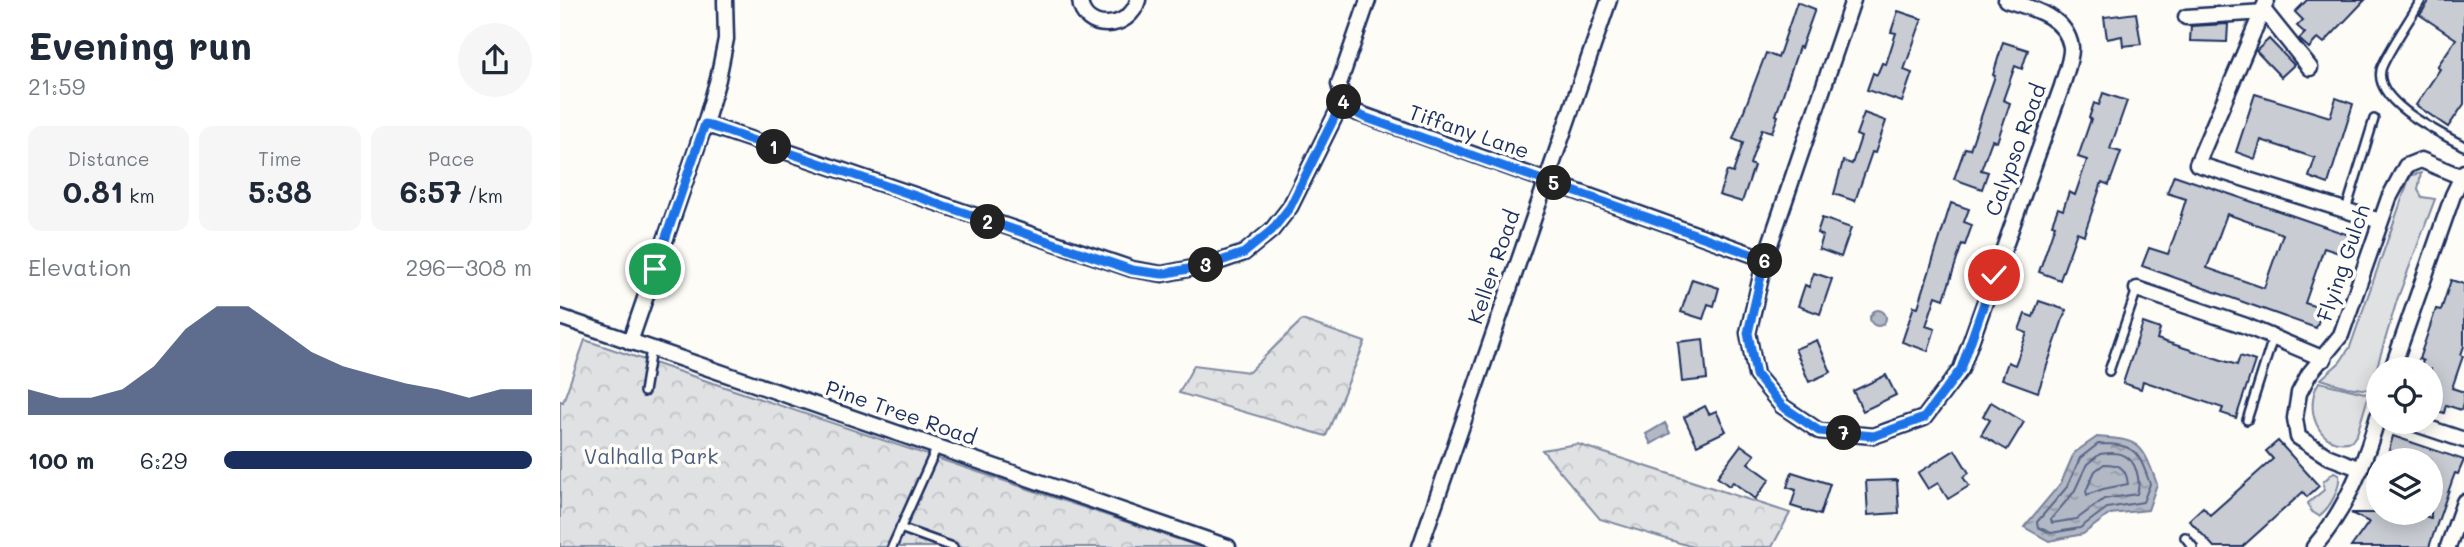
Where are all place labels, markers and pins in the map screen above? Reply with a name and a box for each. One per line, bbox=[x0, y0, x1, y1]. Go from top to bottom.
pin: 4 bbox=[1326, 84, 1362, 119]
pin: 1 bbox=[756, 130, 792, 164]
pin: 5 bbox=[1536, 166, 1572, 200]
pin: 2 bbox=[970, 204, 1006, 240]
pin bbox=[625, 239, 685, 299]
pin: 6 bbox=[1748, 244, 1782, 278]
pin bbox=[1964, 245, 2024, 305]
pin: 3 bbox=[1188, 247, 1224, 282]
pin: 7 bbox=[1826, 416, 1862, 450]

